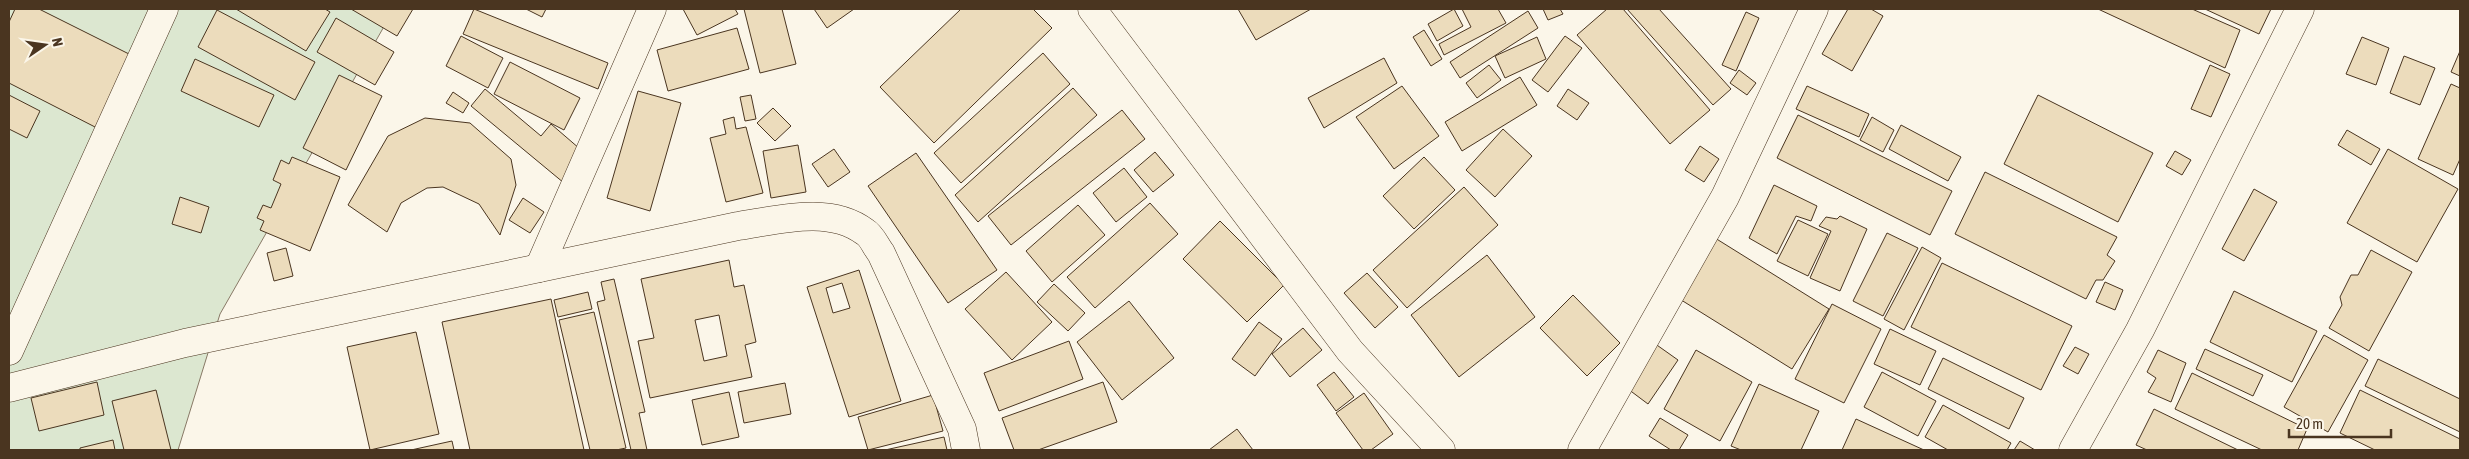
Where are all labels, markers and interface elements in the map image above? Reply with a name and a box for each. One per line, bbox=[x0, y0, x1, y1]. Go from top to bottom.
north arrow bbox=[20, 20, 70, 70]
text: N bbox=[49, 36, 66, 48]
scale bar bbox=[2289, 406, 2392, 438]
text: 20 m bbox=[2296, 415, 2323, 432]

